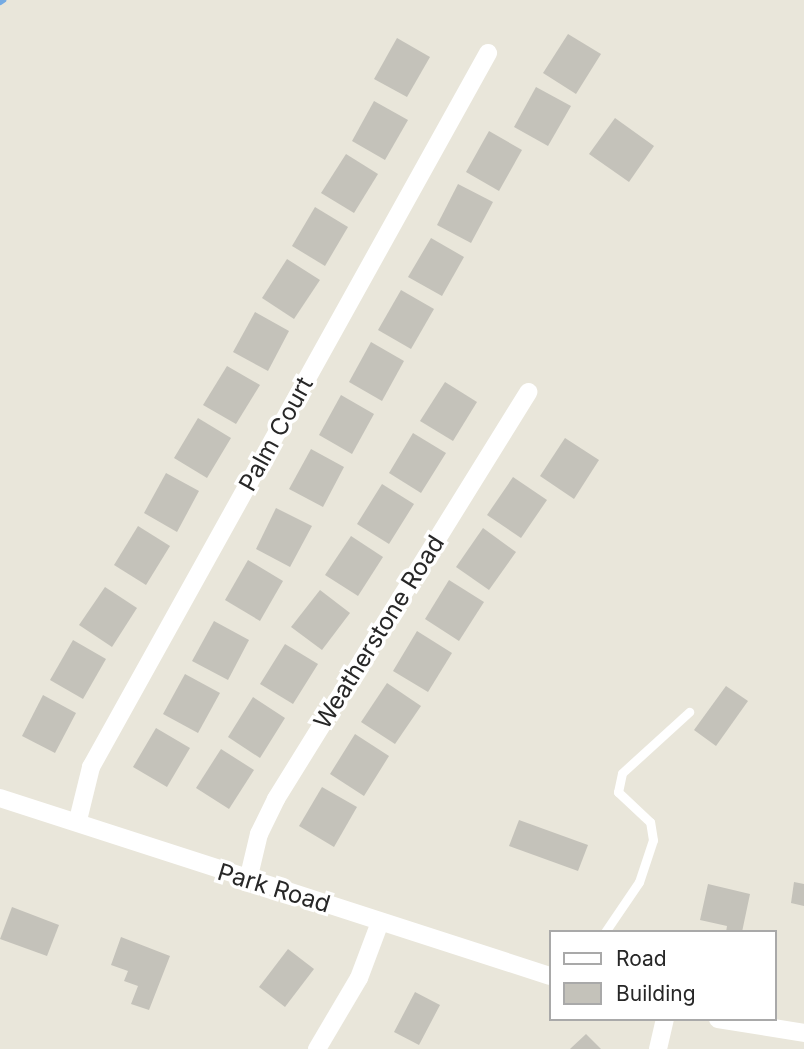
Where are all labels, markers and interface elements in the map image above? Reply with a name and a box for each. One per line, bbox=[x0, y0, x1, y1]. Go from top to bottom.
street label: Palm Court bbox=[233, 372, 319, 496]
street label: Weatherstone Road bbox=[308, 530, 450, 734]
street label: Park Road bbox=[214, 857, 334, 919]
legend bbox=[548, 930, 776, 1021]
text: Road bbox=[616, 946, 667, 971]
text: Building bbox=[616, 981, 696, 1006]

